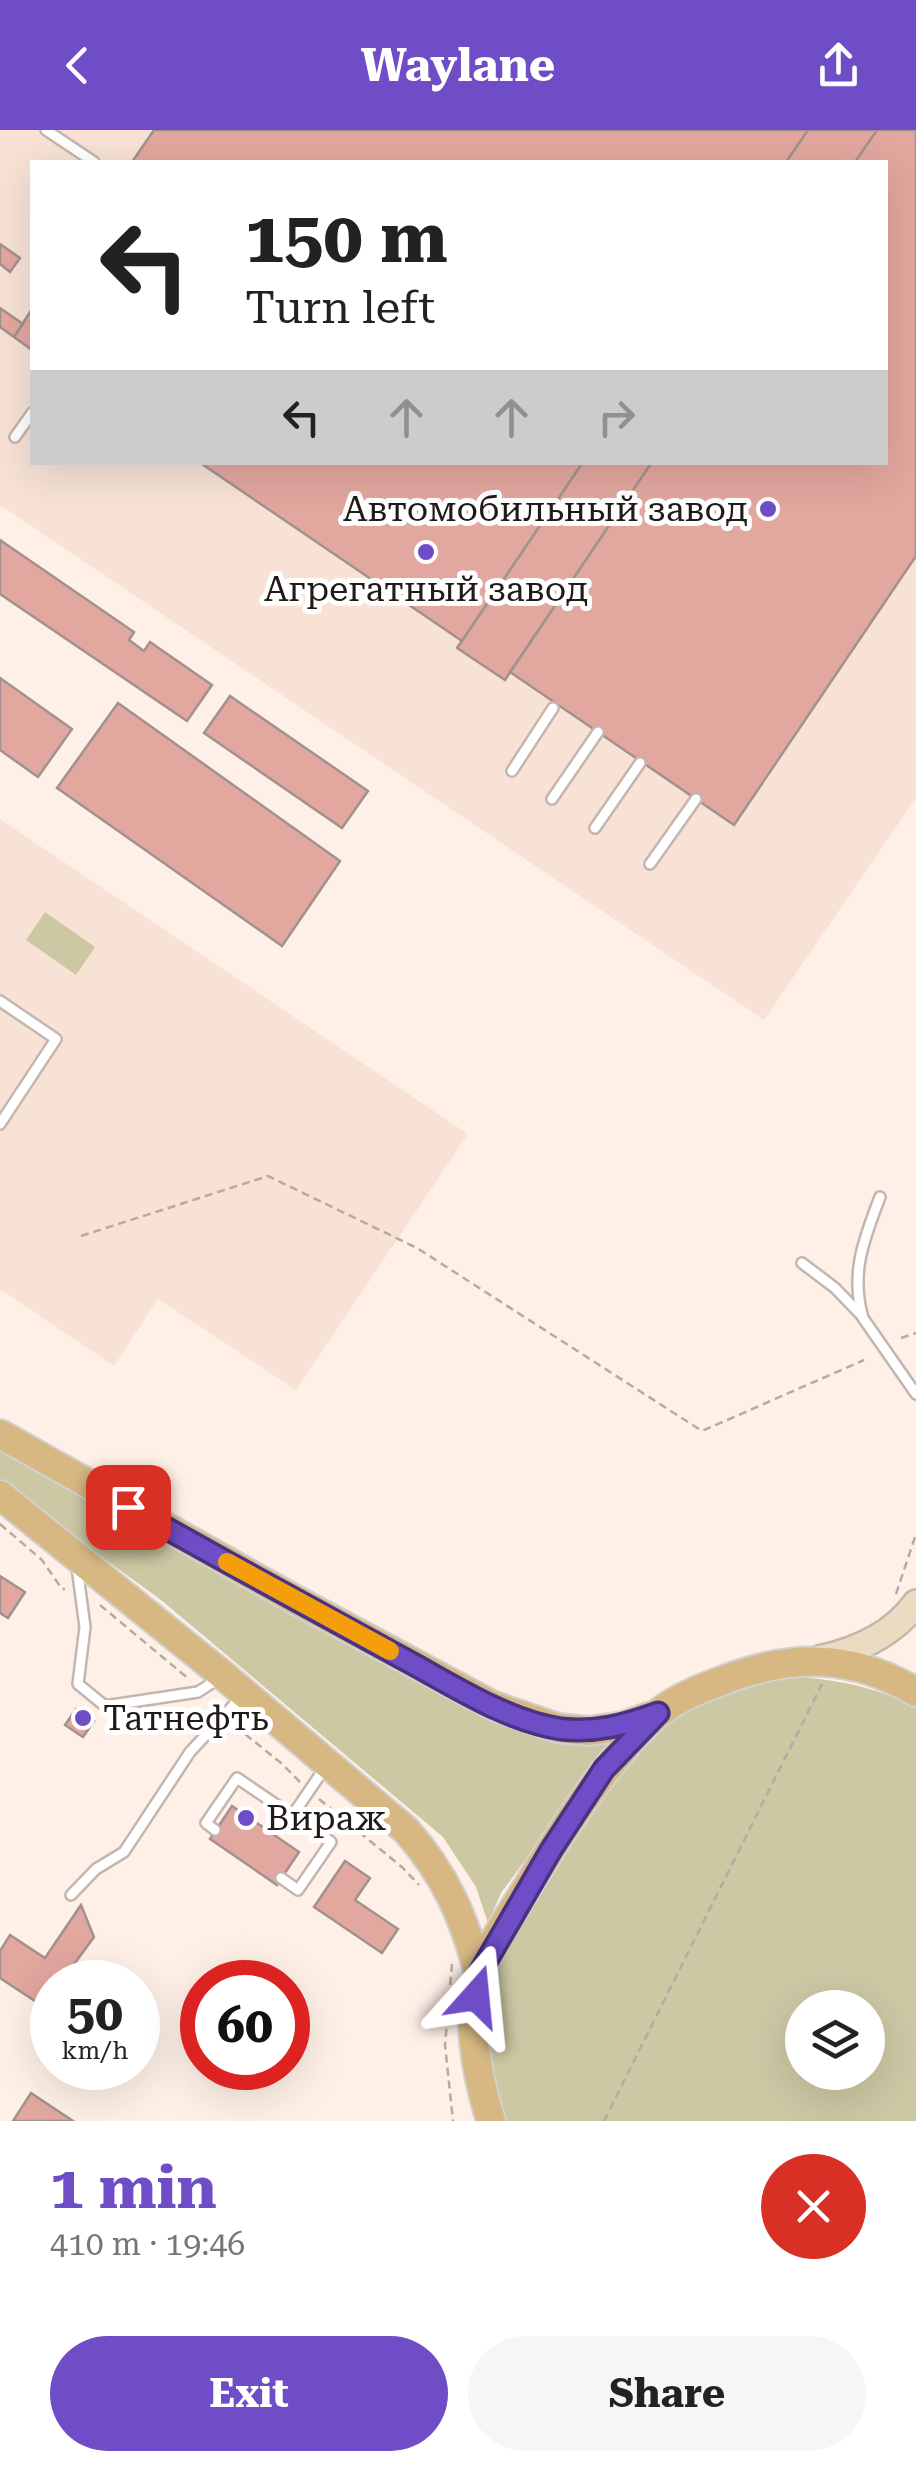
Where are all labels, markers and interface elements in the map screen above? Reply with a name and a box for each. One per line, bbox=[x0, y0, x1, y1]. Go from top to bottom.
icon: back bbox=[50, 38, 105, 93]
icon: share bbox=[811, 38, 866, 93]
text: Waylane bbox=[361, 39, 555, 92]
text: 150 m bbox=[245, 197, 448, 279]
icon: left bbox=[80, 200, 210, 330]
text: Turn left bbox=[245, 281, 435, 334]
icon: left bbox=[274, 390, 329, 445]
icon: ahead bbox=[379, 390, 434, 445]
icon: ahead bbox=[484, 390, 539, 445]
icon: right bbox=[589, 390, 644, 445]
place label: Автомобильный завод bbox=[343, 489, 748, 530]
marker: Автомобильный завод bbox=[757, 498, 779, 520]
marker: Агрегатный завод bbox=[415, 541, 437, 563]
place label: Агрегатный завод bbox=[264, 569, 588, 610]
pin bbox=[86, 1465, 171, 1550]
icon: arrive bbox=[101, 1480, 156, 1535]
place label: Татнефть bbox=[103, 1698, 269, 1739]
marker: Татнефть bbox=[72, 1707, 94, 1729]
place label: Вираж bbox=[266, 1798, 386, 1839]
marker: Вираж bbox=[235, 1807, 257, 1829]
position arrow bbox=[424, 1944, 528, 2048]
speed limit sign: 60 bbox=[180, 1960, 310, 2090]
text: 50 bbox=[67, 1984, 123, 2042]
map controls bbox=[785, 1990, 885, 2090]
button: layers bbox=[785, 1990, 885, 2090]
text: km/h bbox=[62, 2036, 128, 2065]
text: 1 min bbox=[50, 2152, 217, 2223]
button: close bbox=[761, 2154, 866, 2259]
text: 410 m · 19:46 bbox=[50, 2225, 245, 2263]
button: Exit bbox=[50, 2336, 448, 2451]
button: Share bbox=[468, 2336, 866, 2451]

